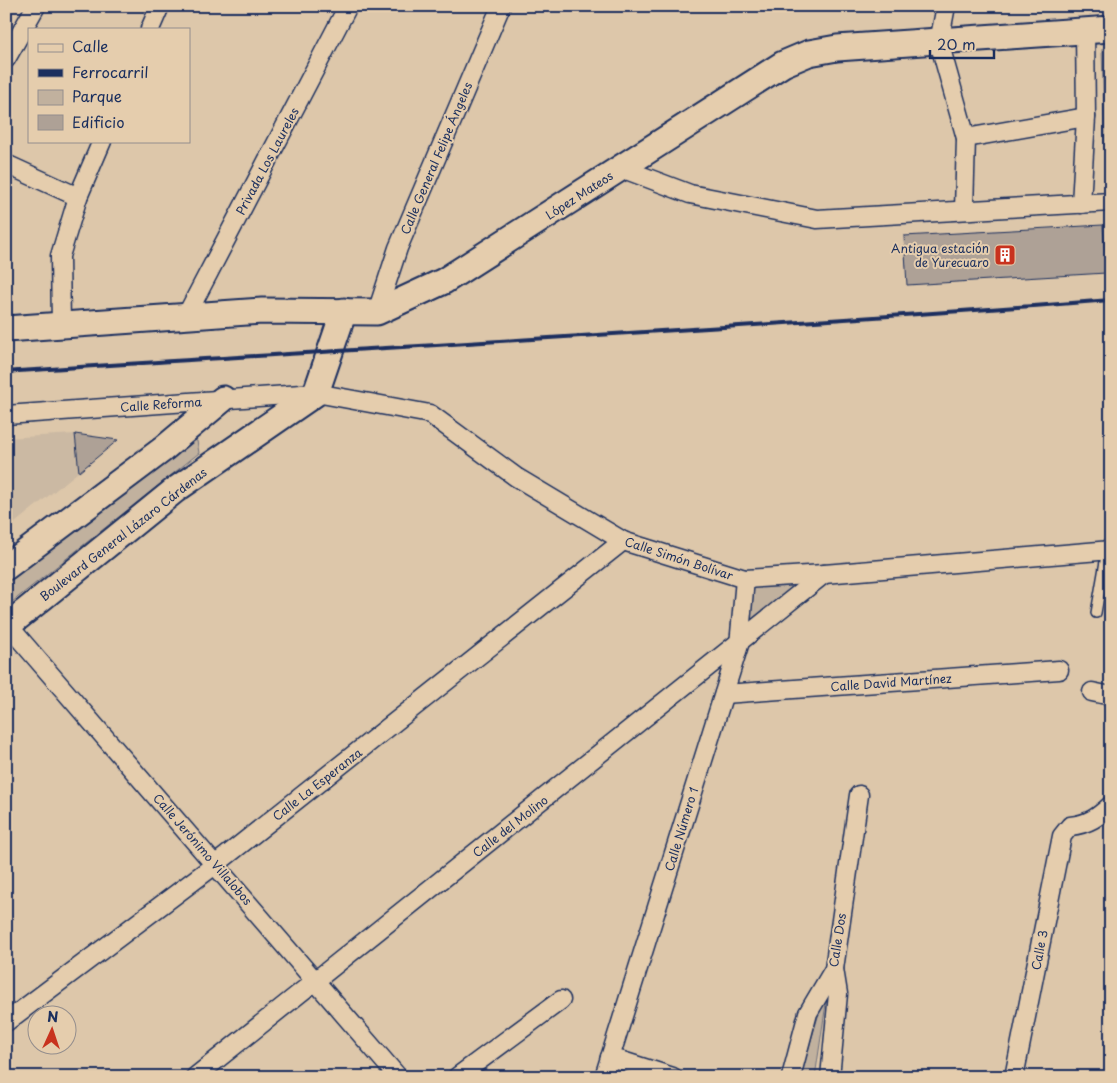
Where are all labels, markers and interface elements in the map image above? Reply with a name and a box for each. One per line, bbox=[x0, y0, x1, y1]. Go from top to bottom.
legend bbox=[28, 28, 190, 142]
scale bar bbox=[930, 28, 993, 60]
text: 20 m bbox=[937, 32, 976, 55]
text: Calle bbox=[72, 34, 109, 57]
text: Ferrocarril bbox=[72, 60, 149, 83]
street label: Calle General Felipe Ángeles bbox=[396, 78, 477, 237]
text: Parque bbox=[72, 84, 122, 107]
street label: Privada Los Laureles bbox=[231, 104, 303, 218]
text: Edificio bbox=[72, 110, 125, 133]
street label: López Mateos bbox=[542, 166, 617, 224]
place label: Antigua estación de Yurecuaro bbox=[891, 239, 989, 271]
building icon: Antigua estación de Yurecuaro bbox=[993, 243, 1017, 267]
street label: Calle Reforma bbox=[120, 392, 203, 416]
street label: Boulevard General Lázaro Cárdenas bbox=[36, 463, 211, 605]
street label: Calle Simón Bolívar bbox=[623, 532, 736, 584]
street label: Calle David Martínez bbox=[830, 669, 952, 695]
street label: Calle La Esperanza bbox=[268, 743, 366, 825]
street label: Calle Número 1 bbox=[660, 785, 702, 873]
street label: Calle Jerónimo Villalobos bbox=[149, 789, 257, 909]
street label: Calle del Molino bbox=[468, 791, 552, 861]
street label: Calle Dos bbox=[824, 911, 850, 968]
street label: Calle 3 bbox=[1026, 928, 1052, 972]
north arrow bbox=[28, 1006, 78, 1056]
text: N bbox=[47, 1006, 59, 1027]

